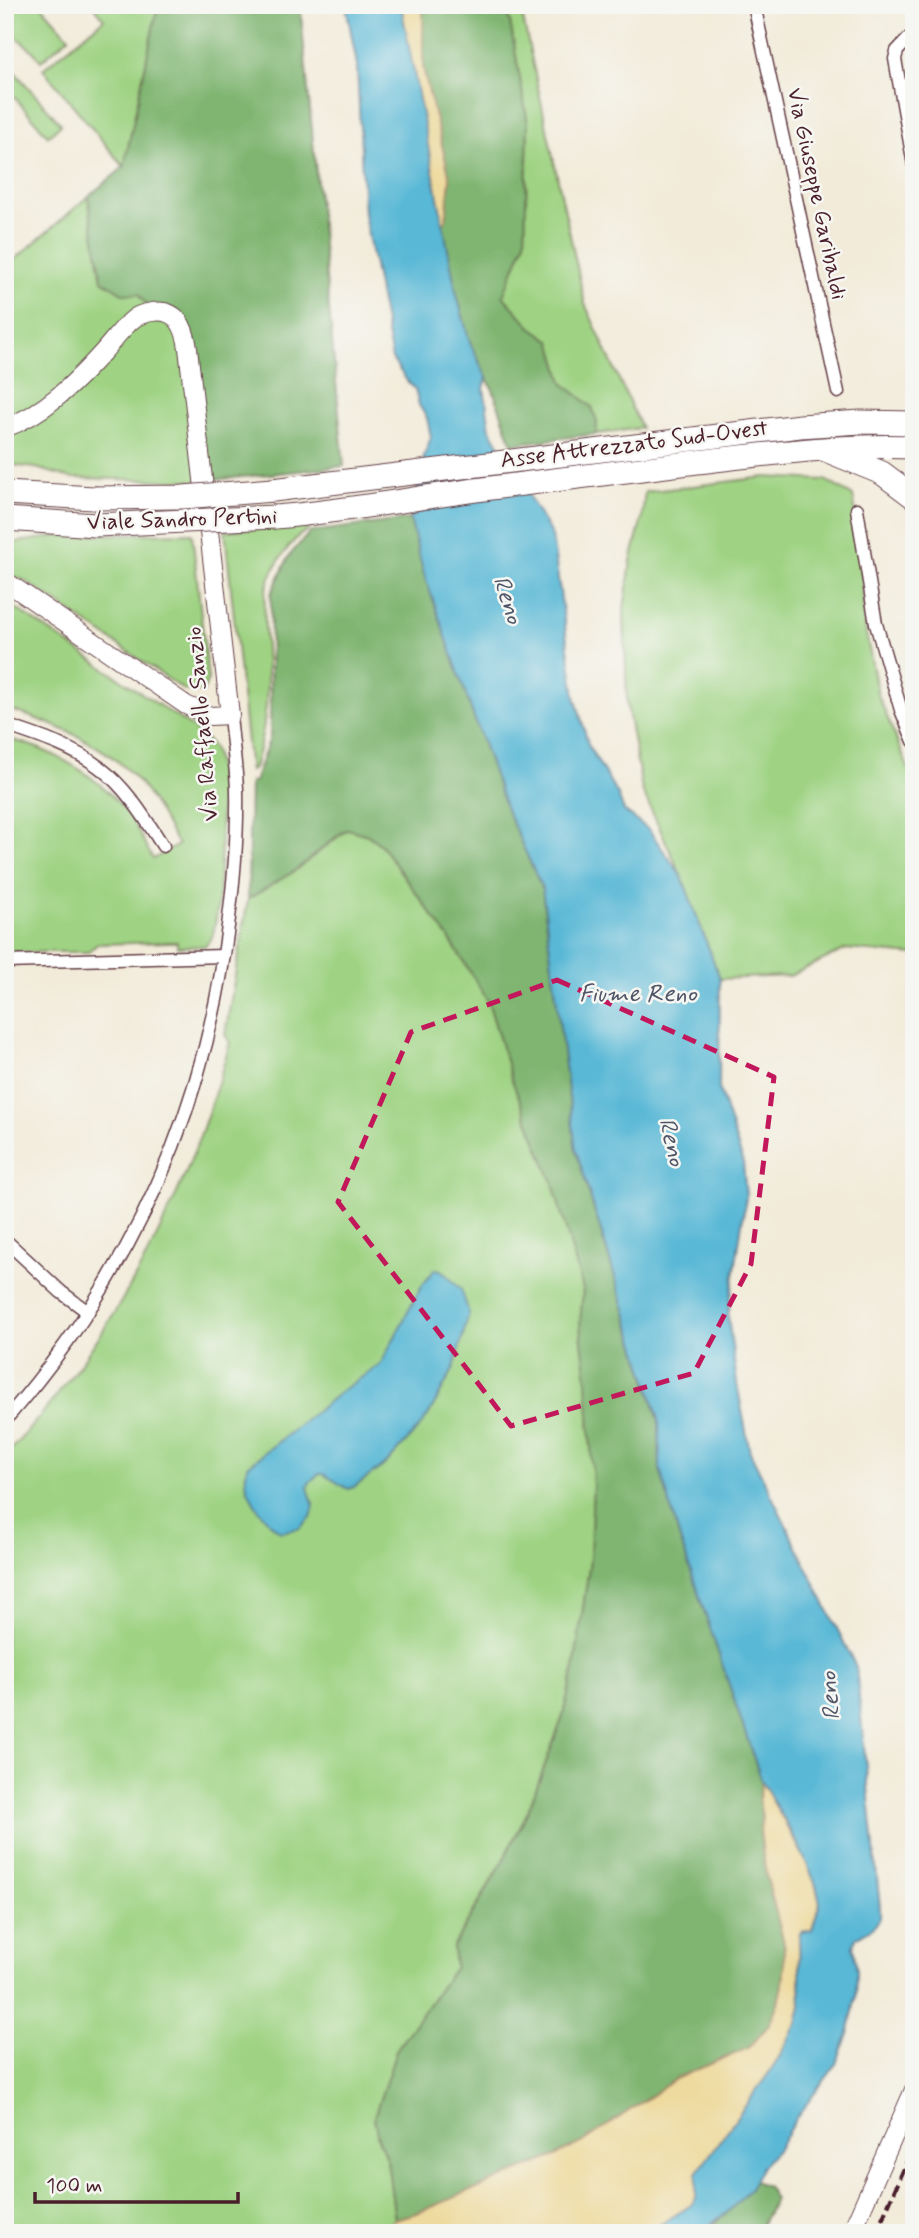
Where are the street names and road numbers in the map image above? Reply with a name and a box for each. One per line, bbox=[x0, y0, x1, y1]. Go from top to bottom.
street label: Via Giuseppe Garibaldi bbox=[779, 85, 853, 303]
street label: Asse Attrezzato Sud-Ovest bbox=[499, 414, 769, 476]
street label: Viale Sandro Pertini bbox=[86, 502, 278, 538]
street label: Via Raffaello Sanzio bbox=[180, 625, 226, 823]

